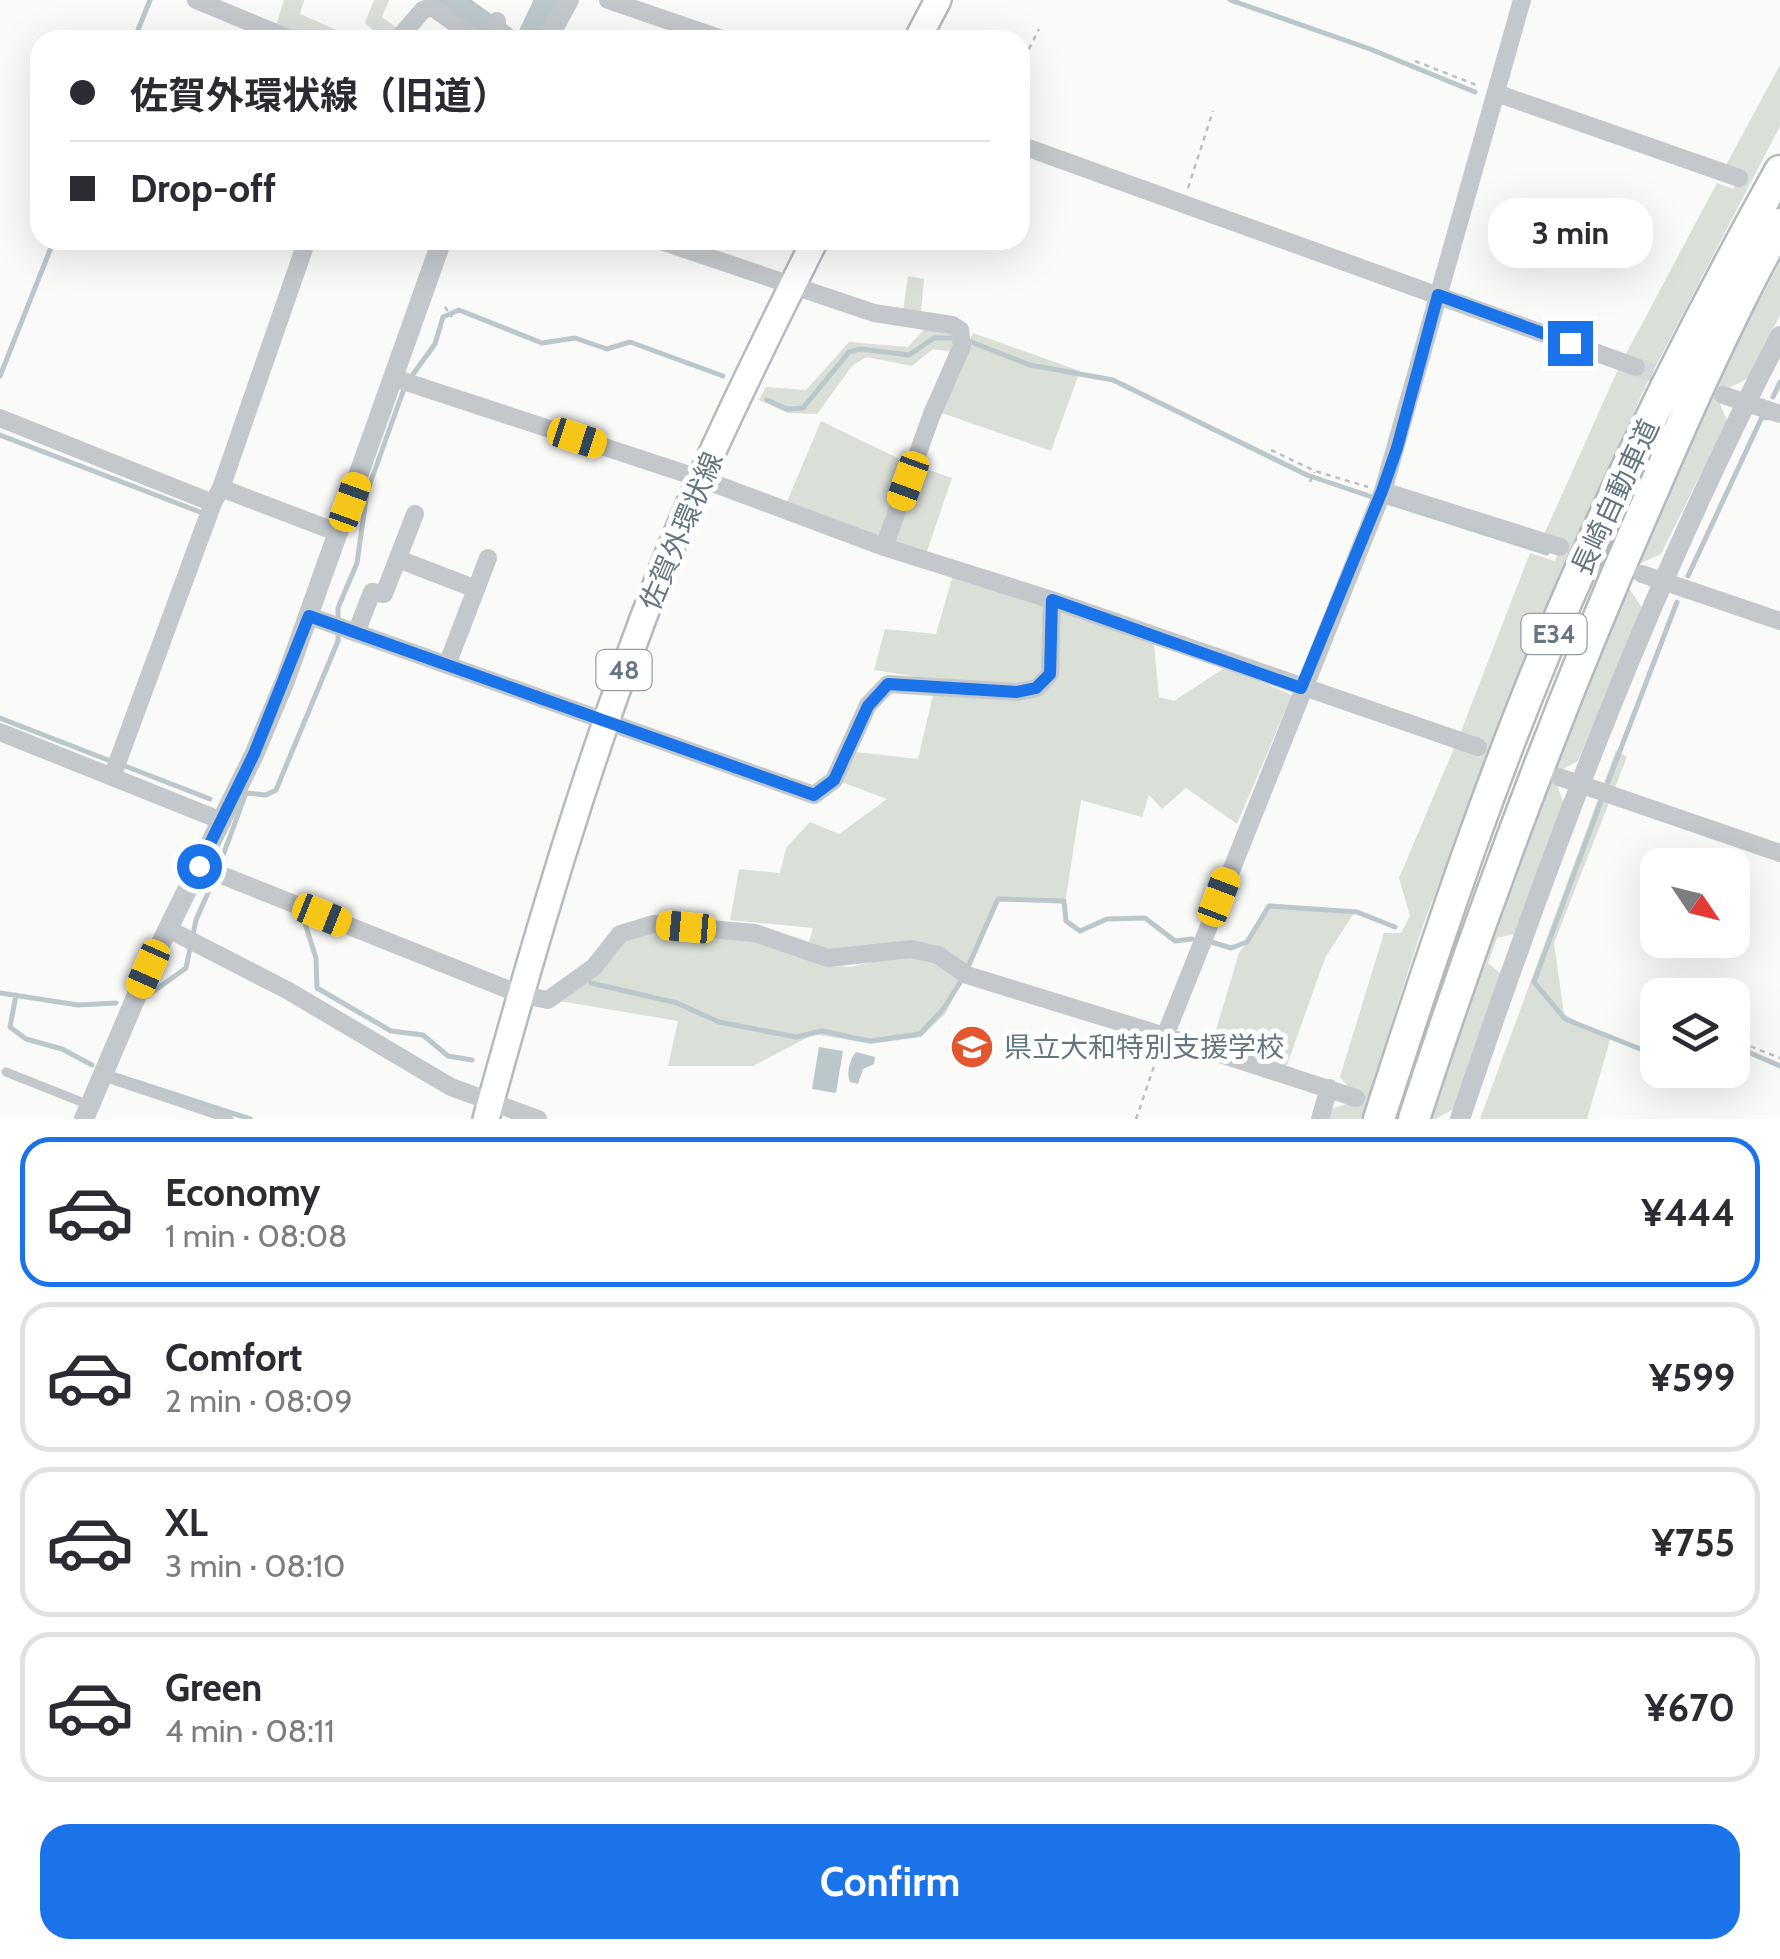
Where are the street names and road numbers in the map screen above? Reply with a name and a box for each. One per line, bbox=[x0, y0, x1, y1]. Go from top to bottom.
street label: 長崎自動車道 bbox=[1564, 414, 1666, 580]
street label: 佐賀外環状線 bbox=[633, 447, 729, 615]
road number: E34 bbox=[1522, 614, 1586, 654]
road number: 48 bbox=[596, 650, 652, 690]

